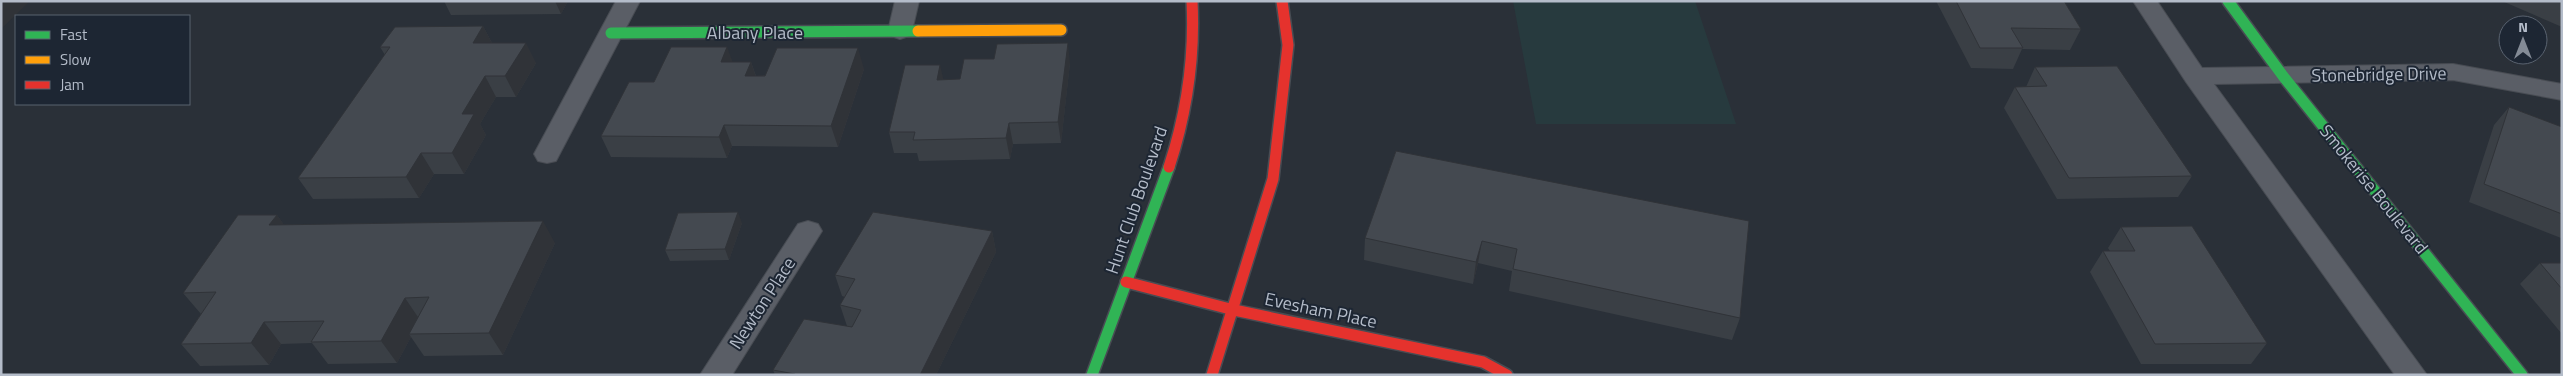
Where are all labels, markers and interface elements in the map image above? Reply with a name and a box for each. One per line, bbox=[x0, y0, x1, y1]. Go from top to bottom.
legend bbox=[15, 15, 190, 105]
north arrow bbox=[2498, 15, 2548, 65]
text: N bbox=[2518, 16, 2528, 37]
street label: Albany Place bbox=[707, 19, 803, 46]
text: Fast bbox=[60, 23, 88, 46]
text: Slow bbox=[60, 48, 91, 71]
street label: Stonebridge Drive bbox=[2311, 59, 2447, 89]
text: Jam bbox=[60, 73, 84, 96]
street label: Smokerise Boulevard bbox=[2313, 118, 2435, 260]
street label: Hunt Club Boulevard bbox=[1098, 122, 1174, 278]
street label: Newton Place bbox=[722, 252, 802, 354]
street label: Evesham Place bbox=[1262, 285, 1380, 335]

